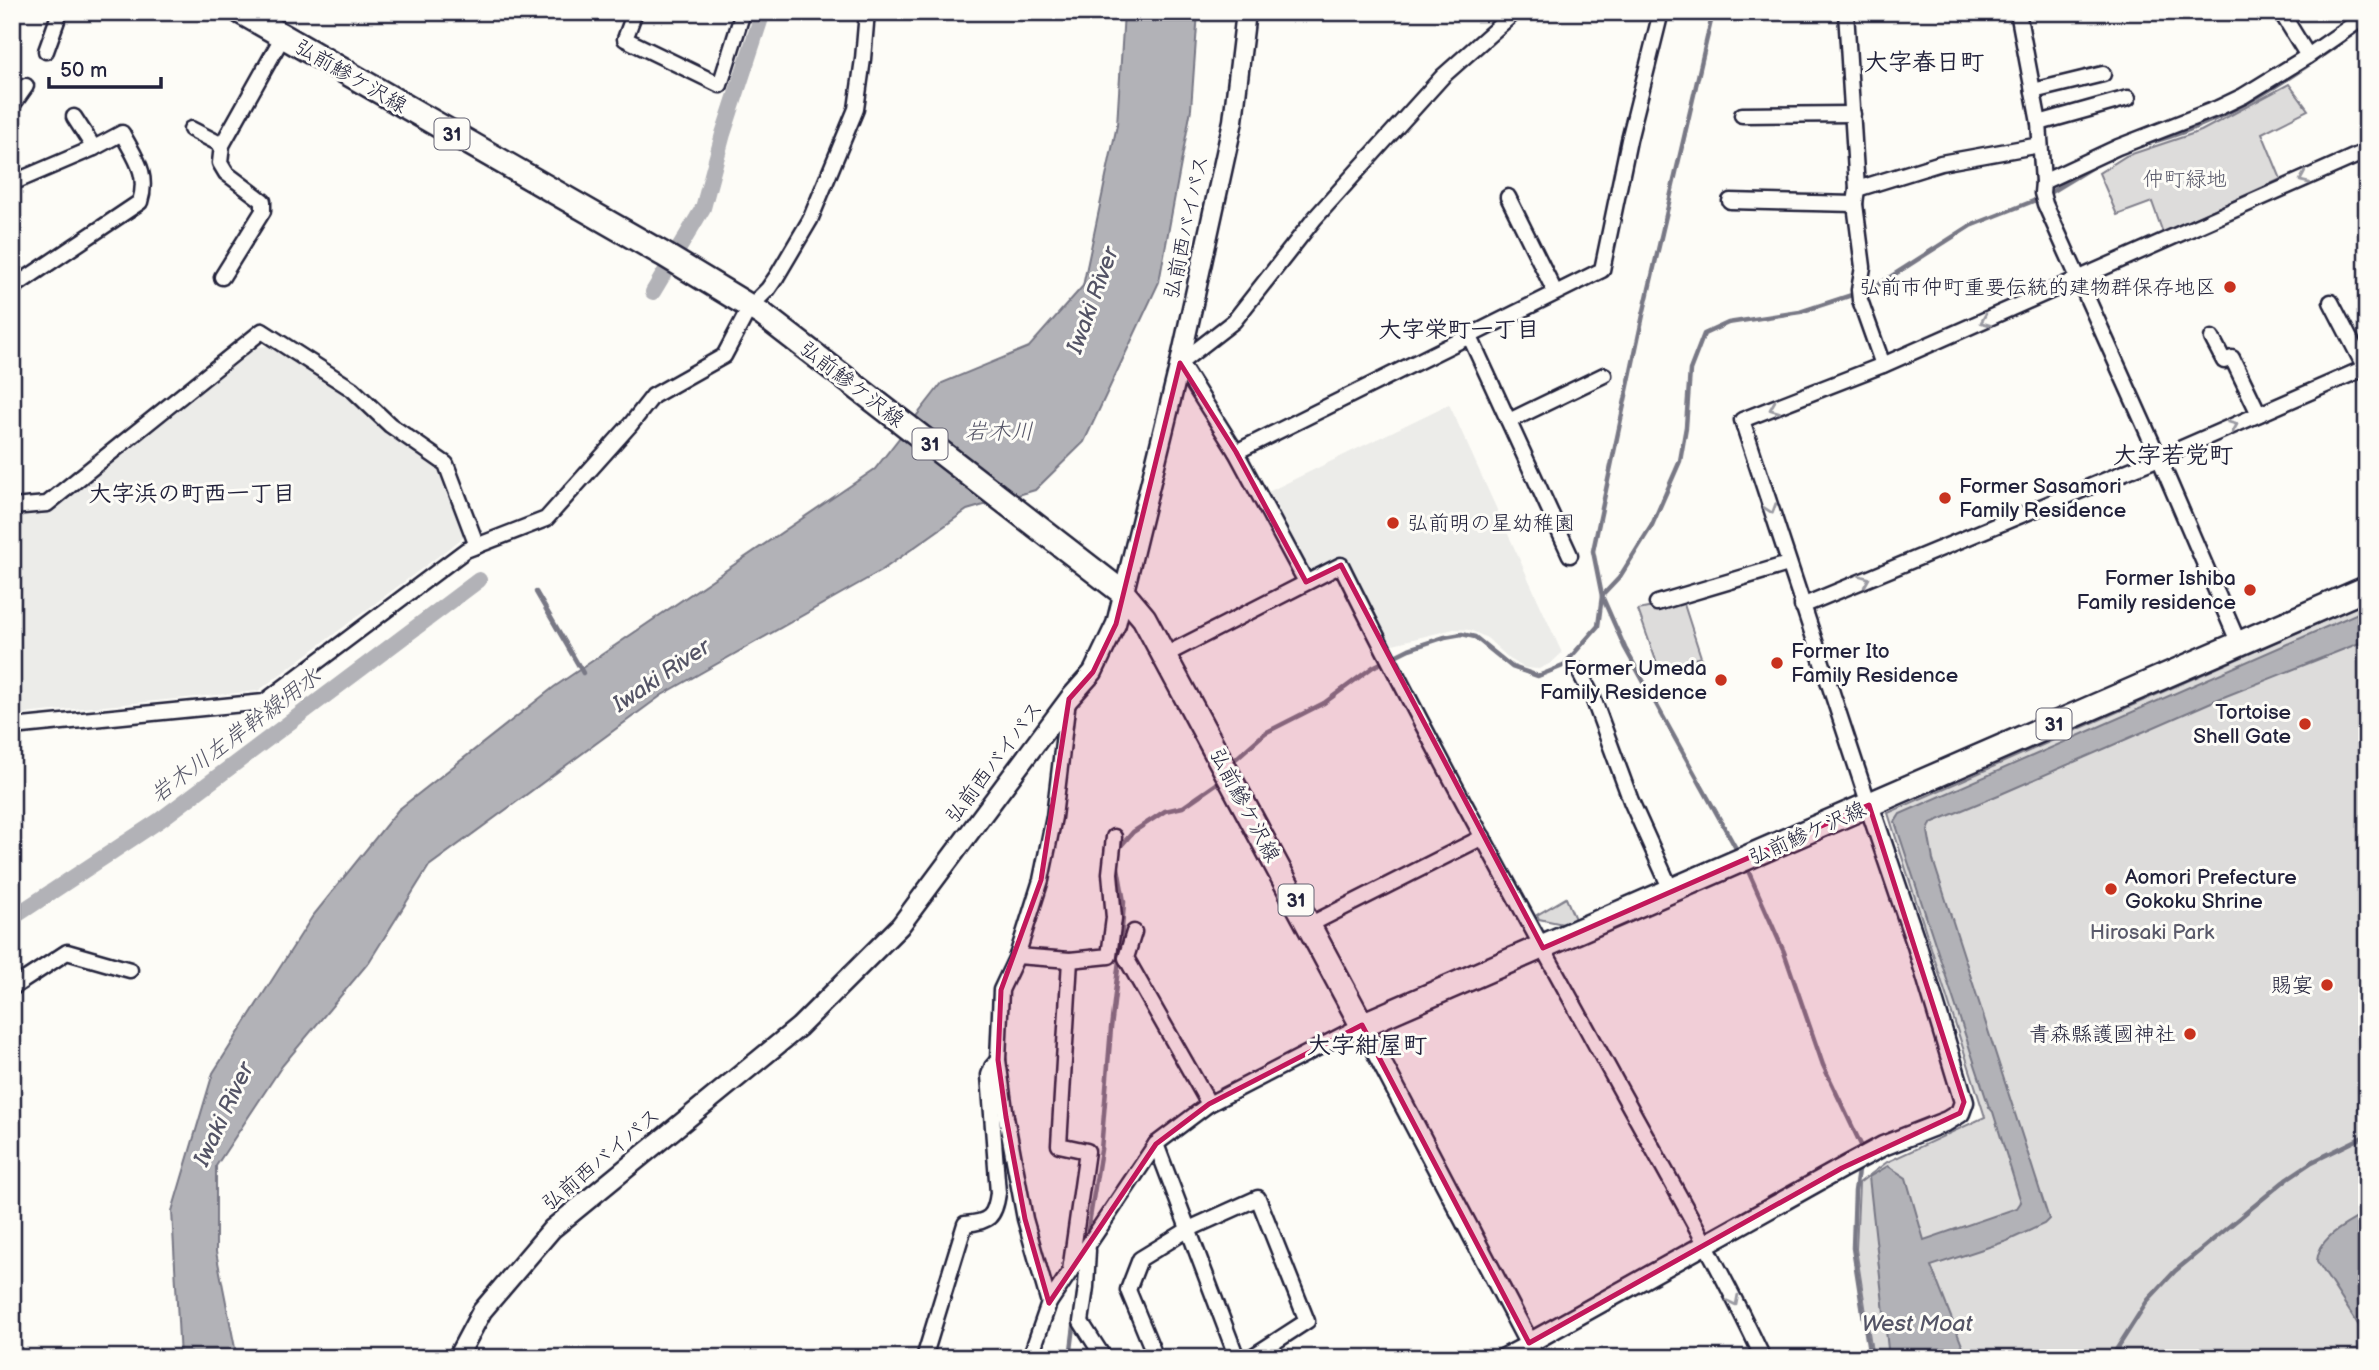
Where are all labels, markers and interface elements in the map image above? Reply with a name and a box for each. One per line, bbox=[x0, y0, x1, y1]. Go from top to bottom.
street label: 弘前鰺ケ沢線 bbox=[290, 34, 412, 119]
scale bar bbox=[49, 46, 161, 90]
district label: 大字春日町 bbox=[1864, 48, 1984, 77]
text: 50 m bbox=[60, 58, 107, 83]
road number: 31 bbox=[434, 118, 470, 150]
street label: 弘前西バイパス bbox=[1159, 153, 1214, 301]
park label: 仲町緑地 bbox=[2143, 167, 2227, 192]
one-way arrow bbox=[2299, 171, 2312, 185]
water label: Iwaki River bbox=[1060, 242, 1126, 358]
place label: 弘前市仲町重要伝統的建物群保存地区 bbox=[1859, 275, 2216, 300]
marker: 弘前市仲町重要伝統的建物群保存地区 bbox=[2222, 279, 2238, 295]
one-way arrow bbox=[1979, 313, 1992, 327]
district label: 大字栄町一丁目 bbox=[1379, 316, 1540, 344]
street label: 弘前鰺ケ沢線 bbox=[794, 336, 909, 433]
one-way arrow bbox=[1769, 399, 1781, 413]
water label: 岩木川 bbox=[965, 418, 1034, 446]
one-way arrow bbox=[2226, 420, 2238, 434]
road number: 31 bbox=[912, 428, 948, 460]
district label: 大字若党町 bbox=[2113, 441, 2233, 470]
place label: Former Sasamori Family Residence bbox=[1959, 474, 2126, 523]
district label: 大字浜の町西一丁目 bbox=[89, 480, 296, 508]
marker: Former Sasamori Family Residence bbox=[1937, 490, 1953, 506]
one-way arrow bbox=[1762, 502, 1777, 514]
place label: 弘前明の星幼稚園 bbox=[1407, 511, 1575, 536]
marker: 弘前明の星幼稚園 bbox=[1385, 515, 1401, 531]
place label: Former Ishiba Family residence bbox=[2077, 566, 2236, 615]
one-way arrow bbox=[1858, 574, 1870, 588]
marker: Former Ishiba Family residence bbox=[2242, 582, 2258, 598]
water label: Iwaki River bbox=[607, 632, 717, 719]
place label: Former Ito Family Residence bbox=[1791, 639, 1958, 688]
marker: Former Ito Family Residence bbox=[1769, 655, 1785, 671]
place label: Former Umeda Family Residence bbox=[1540, 656, 1707, 705]
water label: 岩木川左岸幹線用水 bbox=[145, 662, 327, 809]
marker: Former Umeda Family Residence bbox=[1713, 672, 1729, 688]
street label: 弘前西バイパス bbox=[940, 696, 1048, 828]
place label: Tortoise Shell Gate bbox=[2193, 700, 2291, 749]
road number: 31 bbox=[2036, 708, 2072, 740]
marker: Tortoise Shell Gate bbox=[2297, 716, 2313, 732]
street label: 弘前鰺ケ沢線 bbox=[1204, 744, 1285, 867]
street label: 弘前鰺ケ沢線 bbox=[1745, 796, 1870, 871]
place label: Aomori Prefecture Gokoku Shrine bbox=[2125, 865, 2297, 914]
marker: Aomori Prefecture Gokoku Shrine bbox=[2103, 881, 2119, 897]
road number: 31 bbox=[1278, 885, 1314, 916]
park label: Hirosaki Park bbox=[2090, 920, 2215, 945]
place label: 賜宴 bbox=[2271, 973, 2313, 998]
marker: 賜宴 bbox=[2319, 977, 2335, 993]
place label: 青森縣護國神社 bbox=[2029, 1022, 2176, 1047]
marker: 青森縣護國神社 bbox=[2182, 1026, 2198, 1042]
district label: 大字紺屋町 bbox=[1307, 1031, 1427, 1060]
water label: Iwaki River bbox=[187, 1057, 261, 1172]
street label: 弘前西バイパス bbox=[537, 1103, 666, 1216]
one-way arrow bbox=[1726, 1294, 1740, 1306]
water label: West Moat bbox=[1861, 1310, 1974, 1338]

